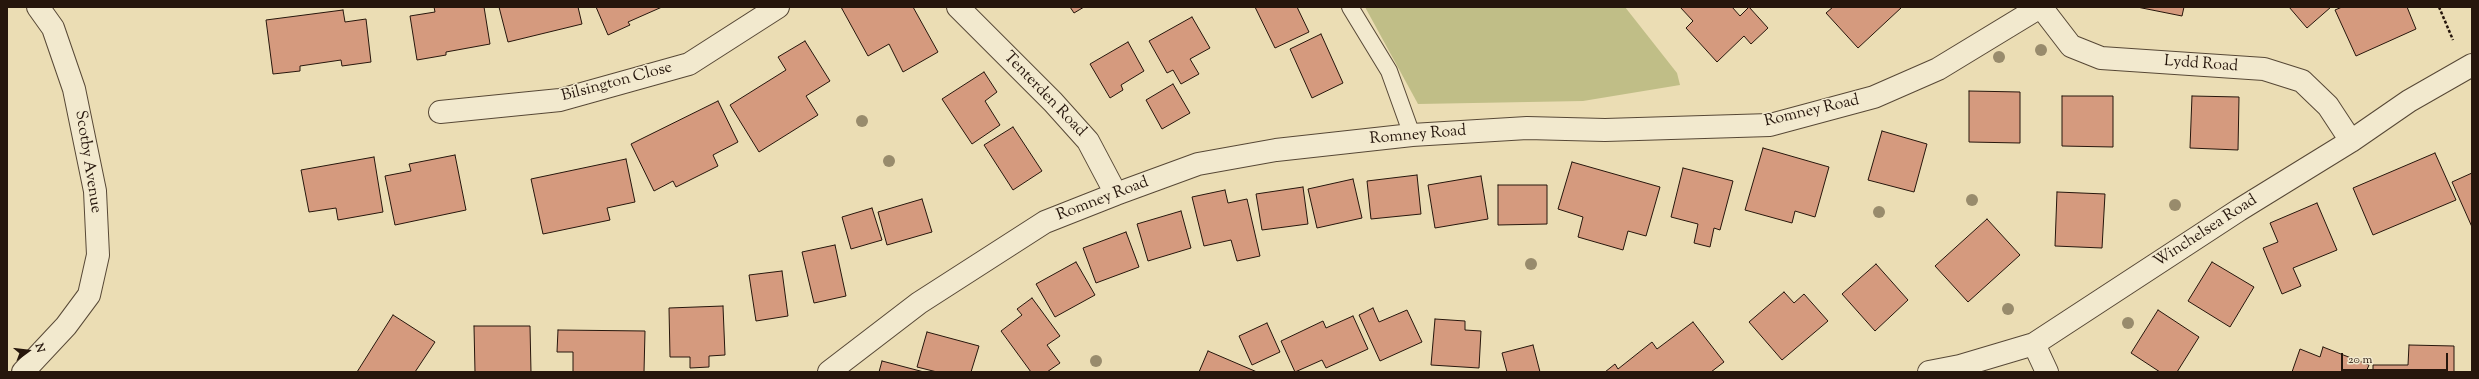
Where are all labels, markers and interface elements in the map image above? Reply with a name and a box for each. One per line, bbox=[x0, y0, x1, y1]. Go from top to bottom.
street label: Tenterden Road bbox=[999, 49, 1089, 141]
street label: Lydd Road bbox=[2163, 53, 2239, 77]
street label: Bilsington Close bbox=[560, 59, 674, 107]
street label: Romney Road bbox=[1763, 92, 1861, 132]
street label: Scotby Avenue bbox=[69, 109, 105, 215]
street label: Romney Road bbox=[1369, 122, 1467, 150]
street label: Romney Road bbox=[1054, 174, 1152, 226]
street label: Winchelsea Road bbox=[2151, 191, 2261, 273]
north arrow bbox=[8, 331, 48, 371]
text: N bbox=[31, 342, 48, 354]
scale bar bbox=[2343, 345, 2450, 371]
text: 20 m bbox=[2348, 351, 2372, 369]

